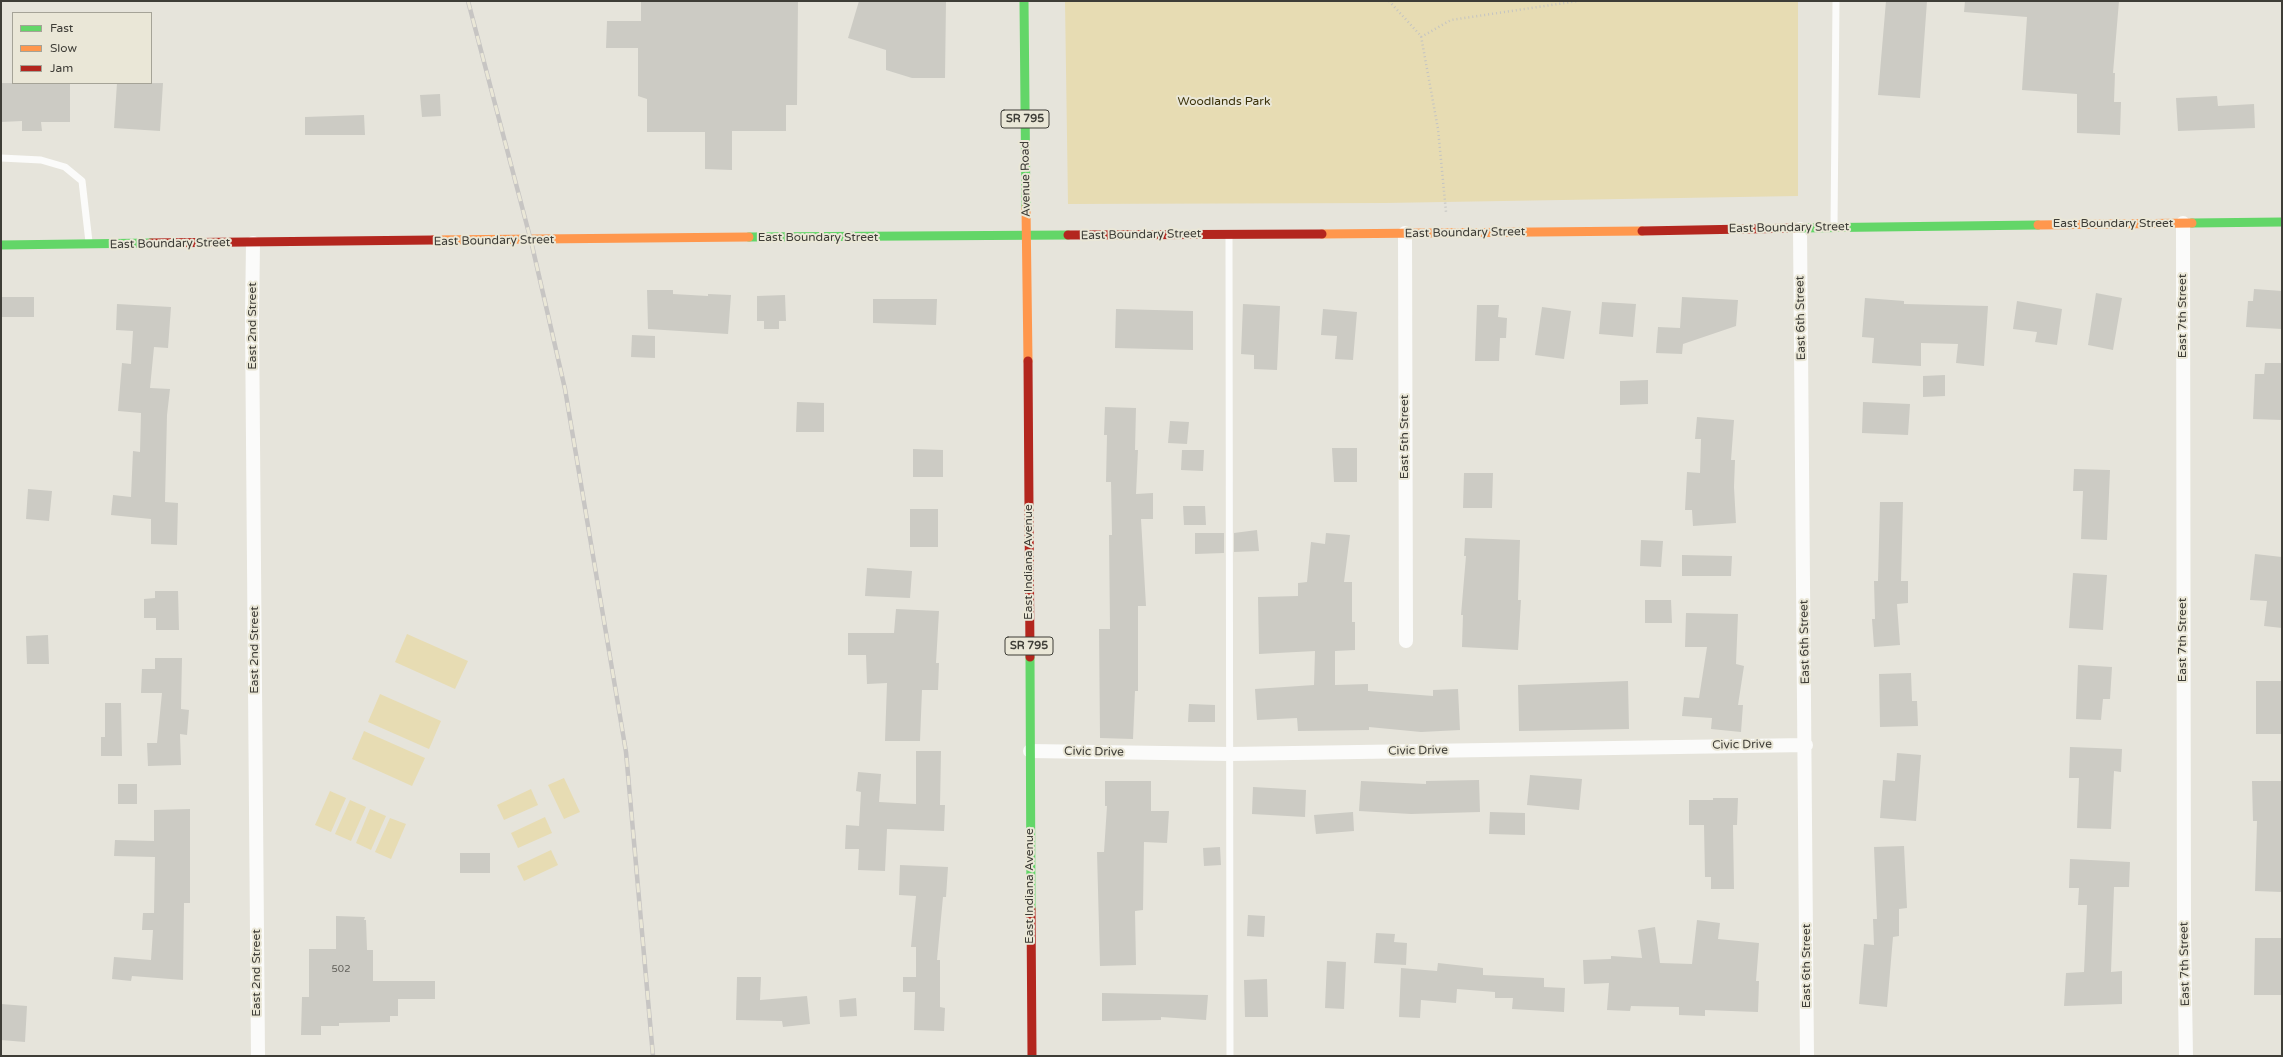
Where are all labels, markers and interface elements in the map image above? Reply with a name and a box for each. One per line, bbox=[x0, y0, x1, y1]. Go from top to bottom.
legend bbox=[12, 12, 152, 84]
text: Fast bbox=[50, 21, 73, 35]
text: Slow bbox=[50, 41, 77, 55]
text: Jam bbox=[50, 61, 73, 75]
park label: Woodlands Park bbox=[1178, 95, 1270, 109]
road number: SR 795 bbox=[1001, 110, 1049, 128]
street label: Avenue Road bbox=[1018, 141, 1034, 217]
street label: East Boundary Street bbox=[2053, 217, 2173, 231]
street label: East Boundary Street bbox=[1729, 220, 1849, 236]
street label: East Boundary Street bbox=[1405, 225, 1525, 241]
street label: East Boundary Street bbox=[1081, 227, 1201, 243]
street label: East Boundary Street bbox=[758, 231, 878, 245]
street label: East Boundary Street bbox=[434, 233, 554, 249]
street label: East Boundary Street bbox=[110, 236, 230, 252]
street label: East 7th Street bbox=[2176, 274, 2190, 358]
street label: East 6th Street bbox=[1793, 276, 1809, 360]
street label: East 2nd Street bbox=[246, 282, 260, 370]
street label: East 5th Street bbox=[1398, 395, 1412, 479]
street label: East Indiana Avenue bbox=[1022, 504, 1036, 620]
street label: East 7th Street bbox=[2176, 598, 2190, 682]
street label: East 6th Street bbox=[1797, 600, 1813, 684]
street label: East 2nd Street bbox=[248, 606, 262, 694]
road number: SR 795 bbox=[1005, 637, 1053, 655]
street label: Civic Drive bbox=[1712, 737, 1772, 753]
street label: Civic Drive bbox=[1388, 743, 1448, 759]
street label: Civic Drive bbox=[1064, 744, 1124, 760]
street label: East Indiana Avenue bbox=[1023, 828, 1037, 944]
street label: East 7th Street bbox=[2177, 922, 2193, 1006]
street label: East 6th Street bbox=[1800, 924, 1814, 1008]
street label: East 2nd Street bbox=[250, 929, 264, 1017]
house number: 502 bbox=[332, 963, 350, 975]

